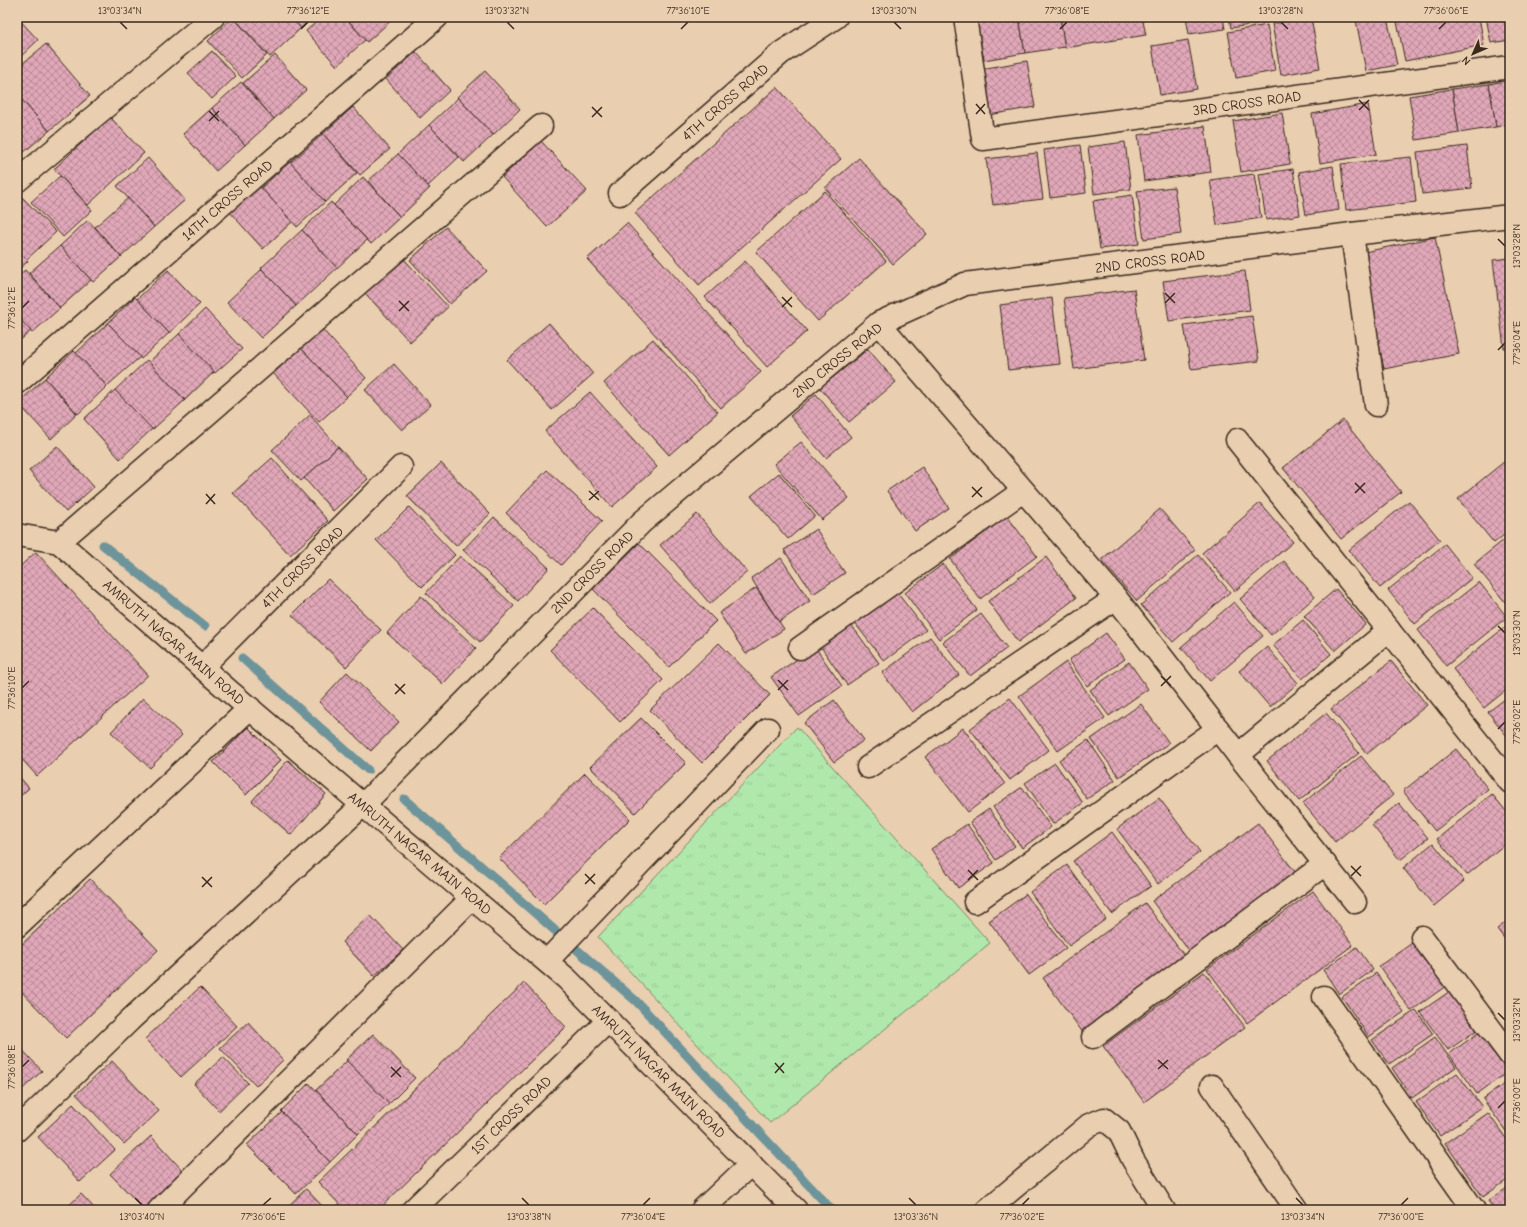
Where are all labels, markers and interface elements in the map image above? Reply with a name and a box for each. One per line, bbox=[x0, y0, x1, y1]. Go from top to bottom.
text: 13°03'34"N bbox=[98, 5, 142, 17]
text: 77°36'12"E bbox=[287, 5, 329, 17]
text: 13°03'32"N bbox=[485, 5, 529, 17]
text: 77°36'10"E bbox=[666, 5, 710, 17]
text: 13°03'30"N bbox=[871, 5, 917, 17]
text: 77°36'08"E bbox=[1045, 5, 1089, 17]
text: 13°03'28"N bbox=[1259, 5, 1303, 17]
text: 77°36'06"E bbox=[1424, 5, 1468, 17]
north arrow bbox=[1453, 34, 1493, 74]
text: N bbox=[1459, 54, 1473, 68]
street label: 4TH CROSS ROAD bbox=[679, 60, 772, 145]
street label: 3RD CROSS ROAD bbox=[1192, 87, 1303, 120]
street label: 14TH CROSS ROAD bbox=[178, 156, 276, 244]
text: 13°03'28"N bbox=[1511, 224, 1523, 268]
street label: 2ND CROSS ROAD bbox=[1094, 246, 1206, 277]
text: 77°36'12"E bbox=[6, 287, 18, 329]
street label: 2ND CROSS ROAD bbox=[789, 319, 886, 402]
text: 77°36'04"E bbox=[1511, 321, 1523, 365]
street label: 4TH CROSS ROAD bbox=[258, 523, 347, 612]
street label: 2ND CROSS ROAD bbox=[547, 527, 638, 617]
street label: AMRUTH NAGAR MAIN ROAD bbox=[99, 576, 248, 709]
text: 13°03'30"N bbox=[1511, 610, 1523, 656]
text: 77°36'10"E bbox=[6, 666, 18, 710]
text: 77°36'02"E bbox=[1511, 700, 1523, 744]
street label: AMRUTH NAGAR MAIN ROAD bbox=[345, 788, 495, 919]
text: 13°03'32"N bbox=[1511, 998, 1523, 1042]
street label: AMRUTH NAGAR MAIN ROAD bbox=[588, 1001, 729, 1142]
text: 77°36'08"E bbox=[6, 1045, 18, 1089]
street label: 1ST CROSS ROAD bbox=[467, 1072, 555, 1158]
text: 77°36'00"E bbox=[1511, 1078, 1523, 1124]
text: 13°03'40"N bbox=[120, 1211, 164, 1223]
text: 77°36'06"E bbox=[241, 1211, 285, 1223]
text: 13°03'38"N bbox=[507, 1211, 551, 1223]
text: 77°36'04"E bbox=[621, 1211, 665, 1223]
text: 13°03'36"N bbox=[894, 1211, 938, 1223]
text: 77°36'02"E bbox=[1000, 1211, 1044, 1223]
text: 13°03'34"N bbox=[1281, 1211, 1325, 1223]
text: 77°36'00"E bbox=[1378, 1211, 1424, 1223]

